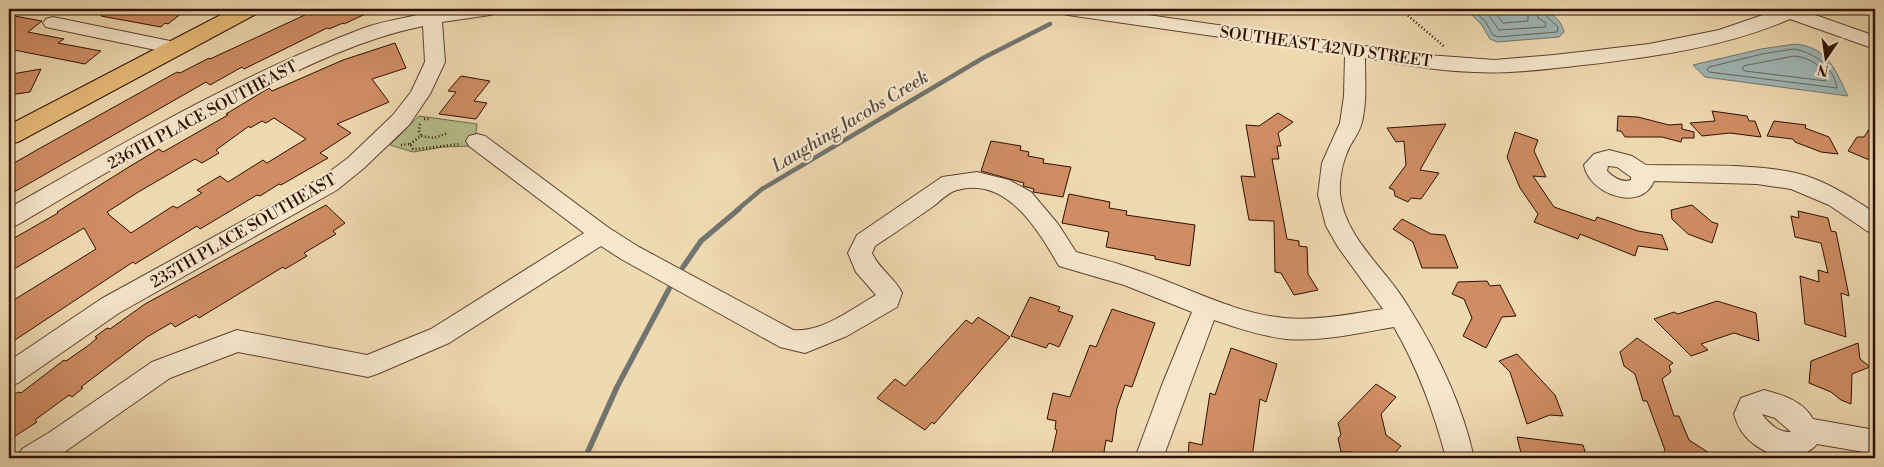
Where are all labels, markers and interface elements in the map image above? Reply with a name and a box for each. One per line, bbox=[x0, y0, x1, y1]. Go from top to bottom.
street label: SOUTHEAST 42ND STREET bbox=[1219, 22, 1433, 72]
north arrow bbox=[1802, 32, 1852, 82]
street label: 236TH PLACE SOUTHEAST bbox=[104, 56, 301, 174]
text: N bbox=[1816, 60, 1831, 80]
water label: Laughing Jacobs Creek bbox=[767, 65, 933, 178]
street label: 235TH PLACE SOUTHEAST bbox=[147, 169, 340, 292]

